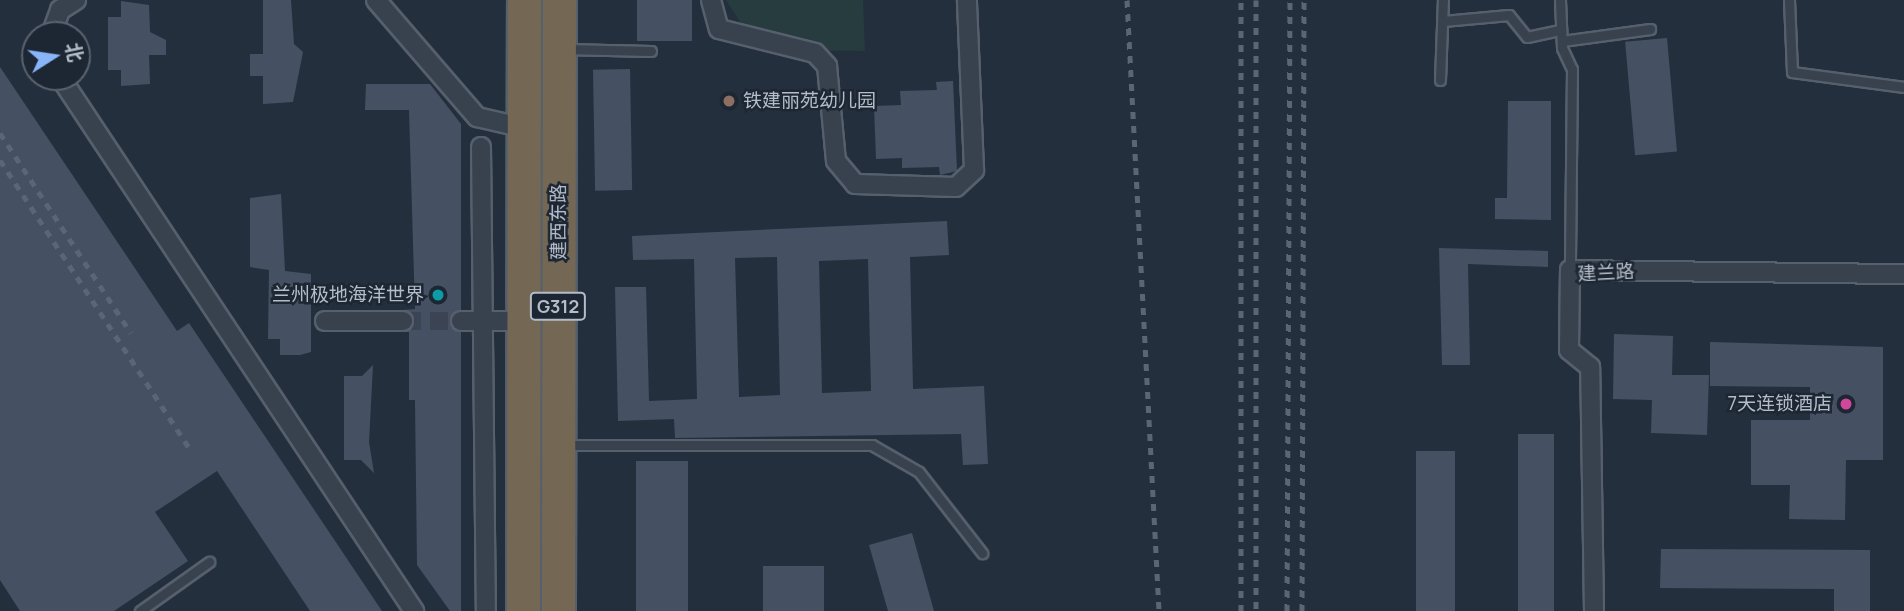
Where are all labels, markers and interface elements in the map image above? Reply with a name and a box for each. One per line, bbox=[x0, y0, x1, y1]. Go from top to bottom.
north arrow bbox=[21, 21, 91, 91]
text: 北 bbox=[60, 40, 89, 64]
place label: 铁建丽苑幼儿园 bbox=[743, 90, 876, 112]
marker: 铁建丽苑幼儿园 bbox=[721, 93, 737, 109]
street label: 建西东路 bbox=[548, 184, 570, 260]
street label: 建兰路 bbox=[1577, 260, 1635, 286]
place label: 兰州极地海洋世界 bbox=[272, 284, 424, 306]
marker: 兰州极地海洋世界 bbox=[430, 287, 446, 303]
road number: G312 bbox=[528, 292, 588, 320]
place label: 7天连锁酒店 bbox=[1727, 393, 1832, 415]
marker: 7天连锁酒店 bbox=[1838, 396, 1854, 412]

